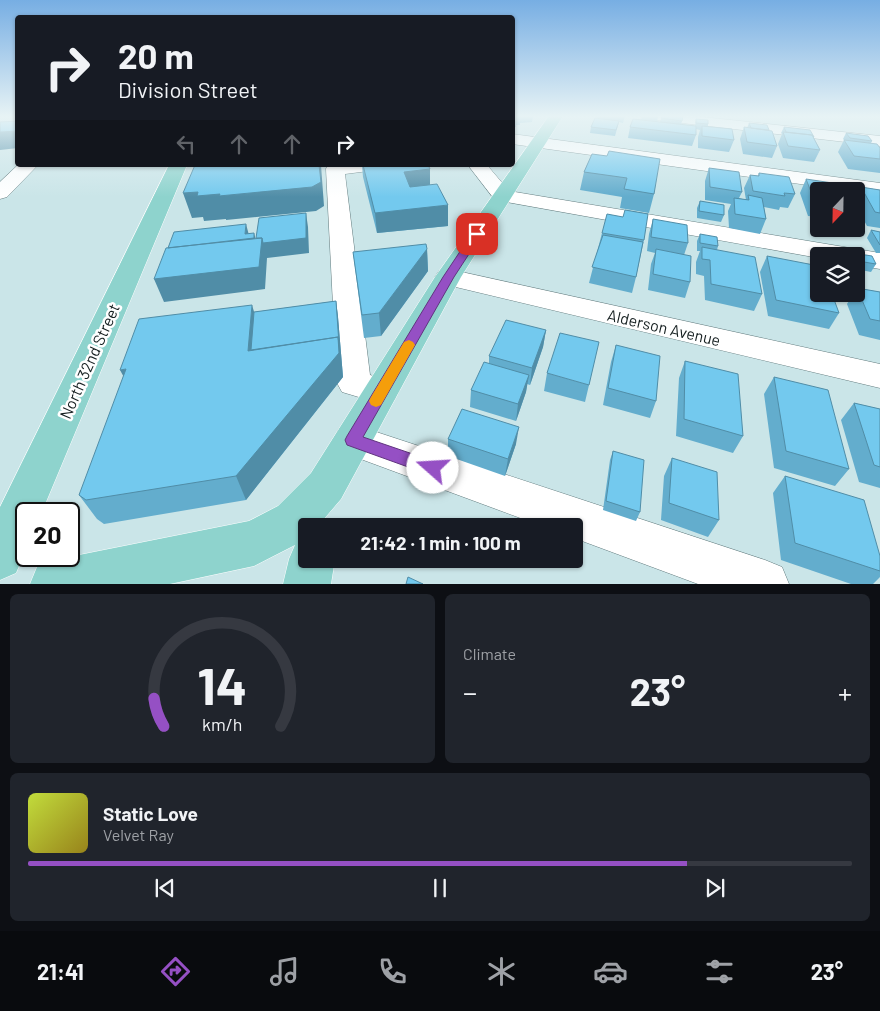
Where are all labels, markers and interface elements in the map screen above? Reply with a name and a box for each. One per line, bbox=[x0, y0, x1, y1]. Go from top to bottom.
text: 20 m bbox=[118, 34, 194, 76]
icon: right bbox=[35, 35, 100, 100]
text: Division Street bbox=[118, 76, 258, 102]
icon: left bbox=[172, 130, 200, 158]
icon: ahead bbox=[225, 130, 253, 158]
icon: ahead bbox=[278, 130, 306, 158]
icon: right bbox=[331, 130, 359, 158]
north arrow bbox=[810, 182, 865, 238]
map controls bbox=[810, 182, 865, 302]
pin bbox=[456, 213, 498, 255]
icon: arrive bbox=[463, 220, 491, 248]
button: layers bbox=[810, 247, 865, 302]
street label: North 32nd Street bbox=[55, 300, 123, 422]
street label: Alderson Avenue bbox=[606, 305, 722, 349]
position arrow bbox=[406, 441, 458, 493]
speed limit sign: 20 bbox=[15, 502, 80, 567]
text: 21:42 · 1 min · 100 m bbox=[360, 531, 521, 554]
text: Climate bbox=[463, 644, 516, 663]
text: 14 bbox=[198, 653, 247, 715]
text: 23° bbox=[630, 668, 685, 714]
text: − bbox=[463, 675, 477, 709]
text: + bbox=[838, 675, 852, 709]
text: km/h bbox=[202, 713, 243, 735]
text: Static Love bbox=[103, 802, 198, 825]
text: Velvet Ray bbox=[103, 825, 174, 844]
icon: previous bbox=[151, 874, 179, 902]
icon: pause bbox=[426, 874, 454, 902]
icon: next bbox=[701, 874, 729, 902]
icon: directions bbox=[158, 954, 193, 989]
icon: music bbox=[267, 954, 302, 989]
icon: phone bbox=[375, 954, 410, 989]
icon: climate bbox=[484, 954, 519, 989]
icon: car bbox=[593, 954, 628, 989]
icon: filters bbox=[702, 954, 737, 989]
text: 21:41 bbox=[37, 958, 84, 984]
text: 23° bbox=[811, 958, 843, 984]

